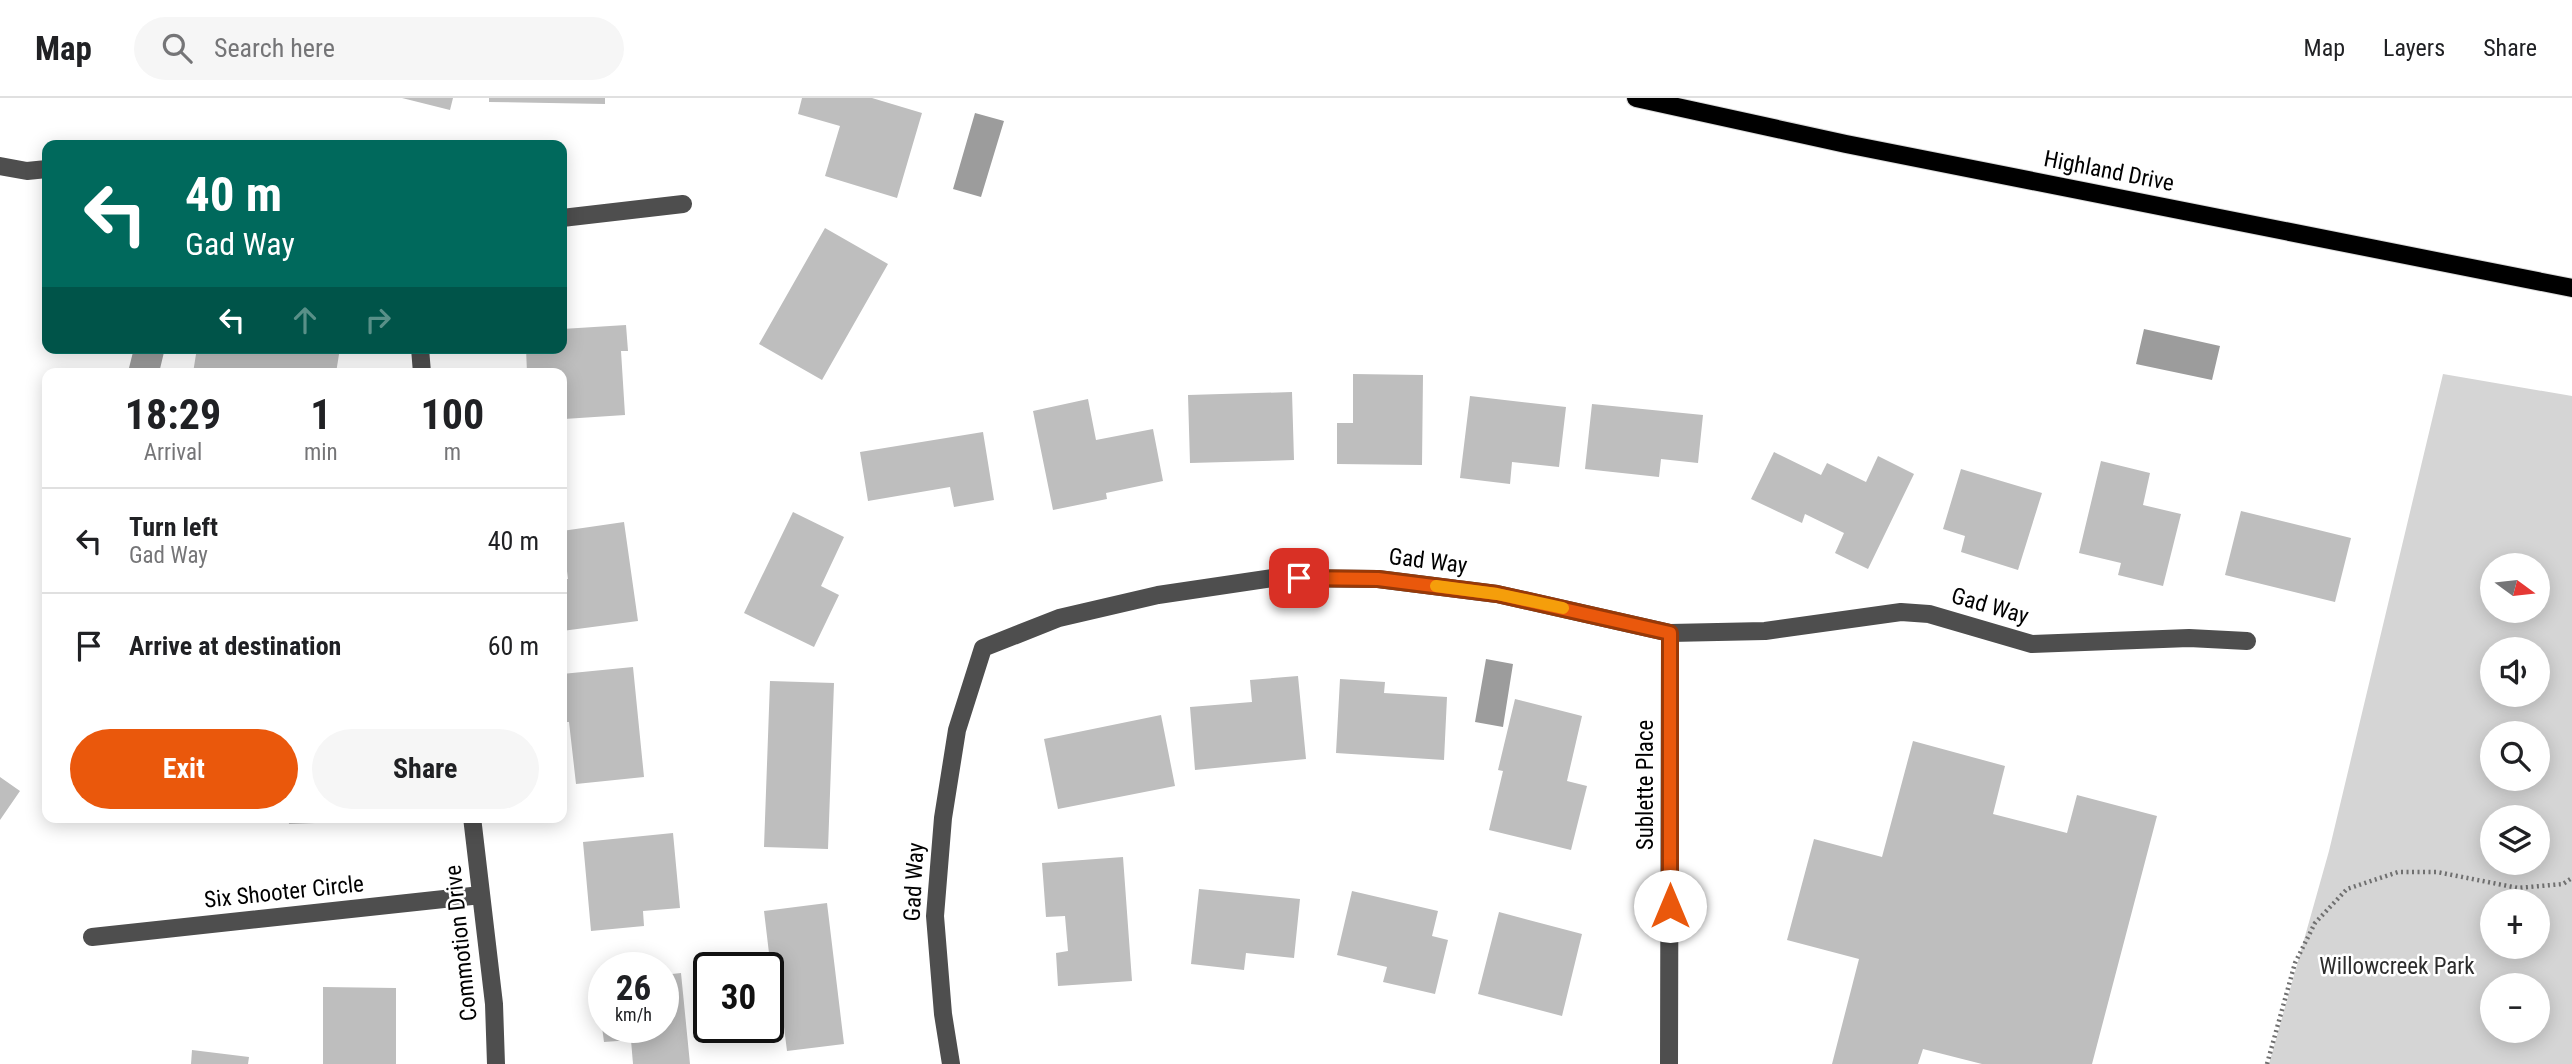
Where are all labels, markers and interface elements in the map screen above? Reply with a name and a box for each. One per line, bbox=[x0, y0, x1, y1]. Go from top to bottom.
search box bbox=[134, 17, 624, 80]
text: Map bbox=[35, 29, 92, 68]
icon: search bbox=[158, 29, 196, 67]
text: Search here bbox=[214, 33, 335, 63]
text: Map bbox=[2304, 34, 2345, 62]
text: Layers bbox=[2383, 34, 2445, 62]
text: Share bbox=[2483, 34, 2537, 62]
street label: Highland Drive bbox=[2042, 145, 2176, 197]
text: 40 m bbox=[185, 166, 282, 223]
icon: left bbox=[70, 168, 161, 259]
text: Gad Way bbox=[185, 225, 295, 263]
icon: left bbox=[213, 301, 251, 339]
icon: ahead bbox=[286, 301, 324, 339]
icon: right bbox=[359, 301, 397, 339]
text: 18:29 bbox=[125, 390, 221, 439]
text: 1 bbox=[310, 390, 331, 439]
text: 100 bbox=[420, 390, 484, 439]
text: Arrival bbox=[144, 439, 202, 466]
text: min bbox=[304, 439, 338, 466]
text: m bbox=[444, 439, 461, 466]
text: Turn left bbox=[129, 512, 218, 542]
icon: left bbox=[70, 522, 108, 560]
text: 40 m bbox=[488, 526, 539, 556]
text: Gad Way bbox=[129, 542, 208, 569]
street label: Gad Way bbox=[1387, 543, 1469, 579]
pin bbox=[1269, 548, 1329, 608]
north arrow bbox=[2480, 553, 2550, 623]
map controls bbox=[2480, 553, 2550, 1043]
icon: arrive bbox=[1280, 559, 1318, 597]
street label: Gad Way bbox=[1948, 582, 2032, 630]
icon: arrive bbox=[70, 627, 108, 665]
text: Arrive at destination bbox=[129, 631, 341, 661]
text: 60 m bbox=[488, 631, 539, 661]
button: sound bbox=[2480, 637, 2550, 707]
street label: Sublette Place bbox=[1632, 720, 1659, 850]
button: search bbox=[2480, 721, 2550, 791]
button: Exit bbox=[70, 729, 298, 809]
button: Share bbox=[312, 729, 539, 809]
button: layers bbox=[2480, 805, 2550, 875]
street label: Gad Way bbox=[898, 841, 930, 922]
street label: Commotion Drive bbox=[439, 864, 483, 1022]
position arrow bbox=[1633, 869, 1707, 943]
street label: Six Shooter Circle bbox=[203, 870, 365, 914]
button: + bbox=[2480, 889, 2550, 959]
speed limit sign: 30 bbox=[693, 952, 784, 1043]
park label: Willowcreek Park bbox=[2319, 953, 2475, 980]
text: 26 bbox=[616, 968, 651, 1009]
button: − bbox=[2480, 973, 2550, 1043]
text: km/h bbox=[615, 1004, 652, 1025]

